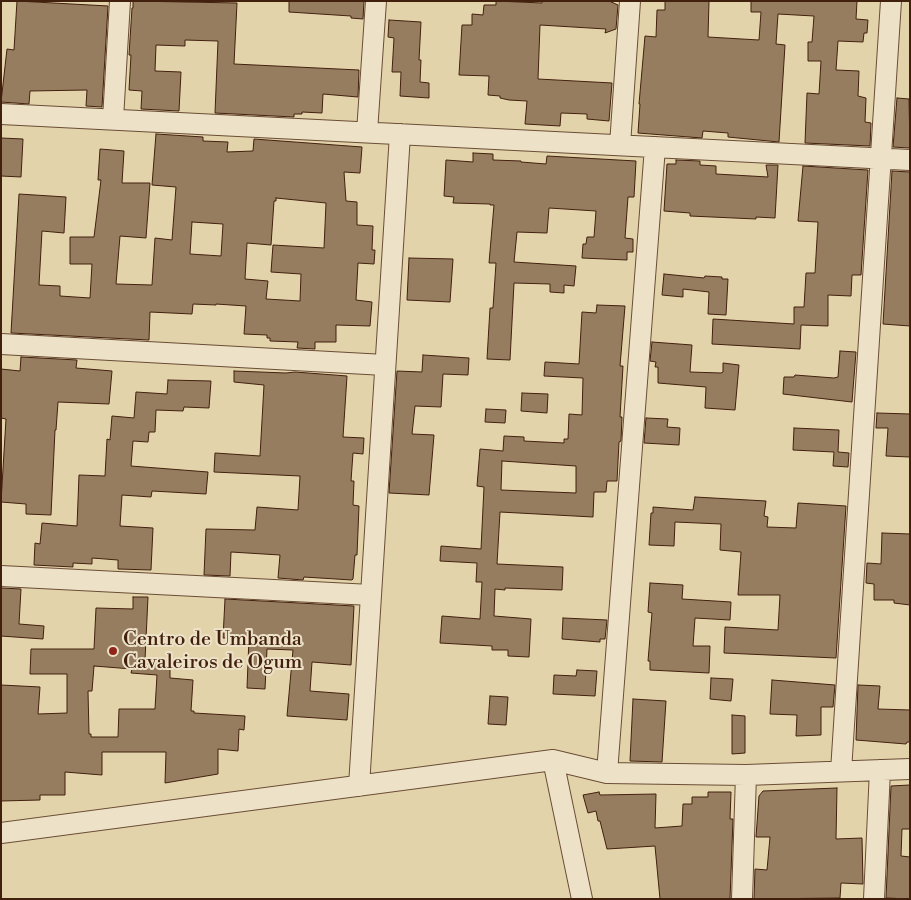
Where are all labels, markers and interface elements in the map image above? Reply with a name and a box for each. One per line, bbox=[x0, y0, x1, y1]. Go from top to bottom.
place label: Centro de Umbanda Cavaleiros de Ogum bbox=[123, 628, 302, 675]
marker: Centro de Umbanda Cavaleiros de Ogum bbox=[107, 645, 119, 657]

